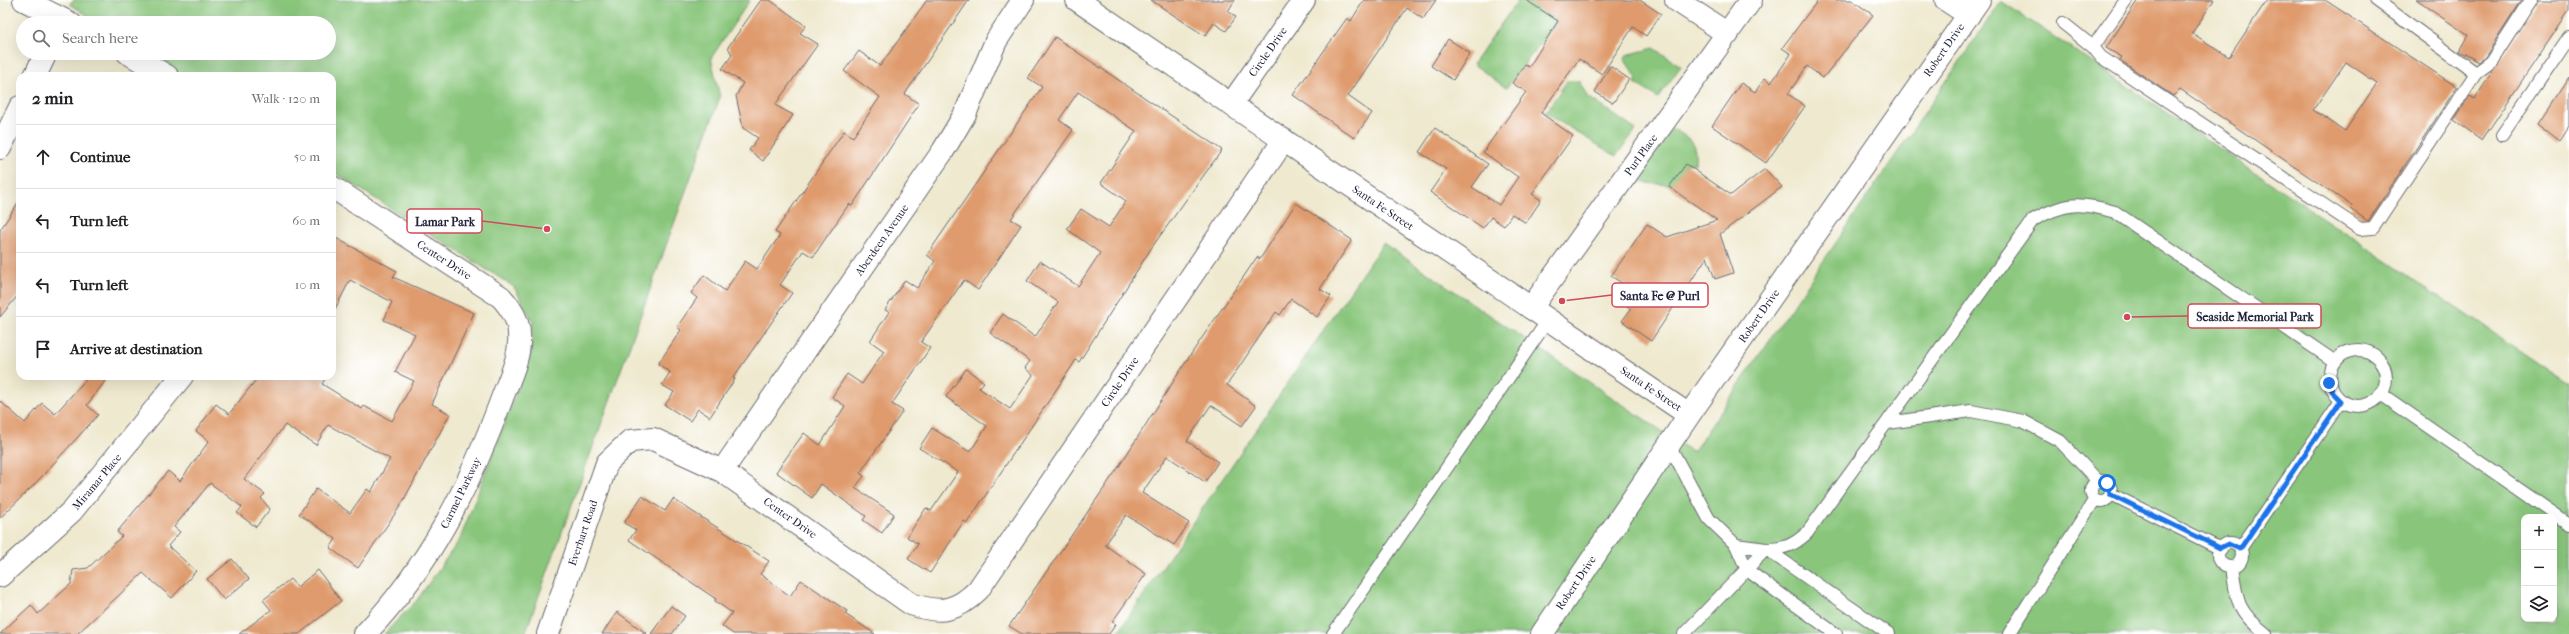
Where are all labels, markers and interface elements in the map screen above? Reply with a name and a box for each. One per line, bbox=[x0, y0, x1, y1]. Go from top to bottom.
search box bbox=[16, 16, 336, 60]
street label: Robert Drive bbox=[1921, 20, 1968, 79]
street label: Circle Drive bbox=[1246, 24, 1290, 79]
icon: search bbox=[30, 27, 52, 49]
text: Search here bbox=[62, 29, 138, 47]
text: 2 min bbox=[32, 88, 73, 108]
text: Walk · 120 m bbox=[252, 91, 320, 106]
street label: Purl Place bbox=[1622, 131, 1661, 178]
icon: ahead bbox=[32, 146, 54, 168]
text: Continue bbox=[70, 148, 130, 166]
text: 50 m bbox=[294, 149, 320, 164]
street label: Santa Fe Street bbox=[1350, 183, 1416, 233]
street label: Aberdeen Avenue bbox=[852, 201, 912, 279]
callout: Lamar Park bbox=[407, 209, 482, 233]
icon: left bbox=[32, 210, 54, 232]
text: Turn left bbox=[70, 212, 128, 230]
text: 60 m bbox=[292, 213, 320, 228]
text: Lamar Park bbox=[415, 215, 476, 229]
street label: Center Drive bbox=[414, 238, 474, 283]
icon: left bbox=[32, 274, 54, 296]
text: Turn left bbox=[70, 276, 128, 294]
text: 10 m bbox=[295, 277, 320, 292]
callout: Santa Fe @ Purl bbox=[1612, 283, 1708, 307]
street label: Robert Drive bbox=[1736, 286, 1783, 345]
text: Santa Fe @ Purl bbox=[1620, 289, 1701, 303]
callout: Seaside Memorial Park bbox=[2188, 304, 2321, 328]
text: Seaside Memorial Park bbox=[2196, 310, 2314, 324]
icon: arrive bbox=[32, 338, 54, 360]
text: Arrive at destination bbox=[70, 340, 202, 358]
street label: Circle Drive bbox=[1098, 354, 1142, 410]
street label: Santa Fe Street bbox=[1618, 364, 1684, 414]
route end bbox=[2320, 374, 2338, 392]
street label: Miramar Place bbox=[70, 451, 125, 513]
street label: Carmel Parkway bbox=[438, 454, 484, 531]
route start bbox=[2098, 474, 2116, 492]
street label: Center Drive bbox=[761, 495, 820, 542]
street label: Everhart Road bbox=[566, 497, 601, 568]
map controls bbox=[2521, 514, 2557, 622]
button: + bbox=[2521, 514, 2557, 550]
button: − bbox=[2521, 550, 2557, 586]
street label: Robert Drive bbox=[1553, 553, 1599, 613]
button: layers bbox=[2521, 586, 2557, 622]

